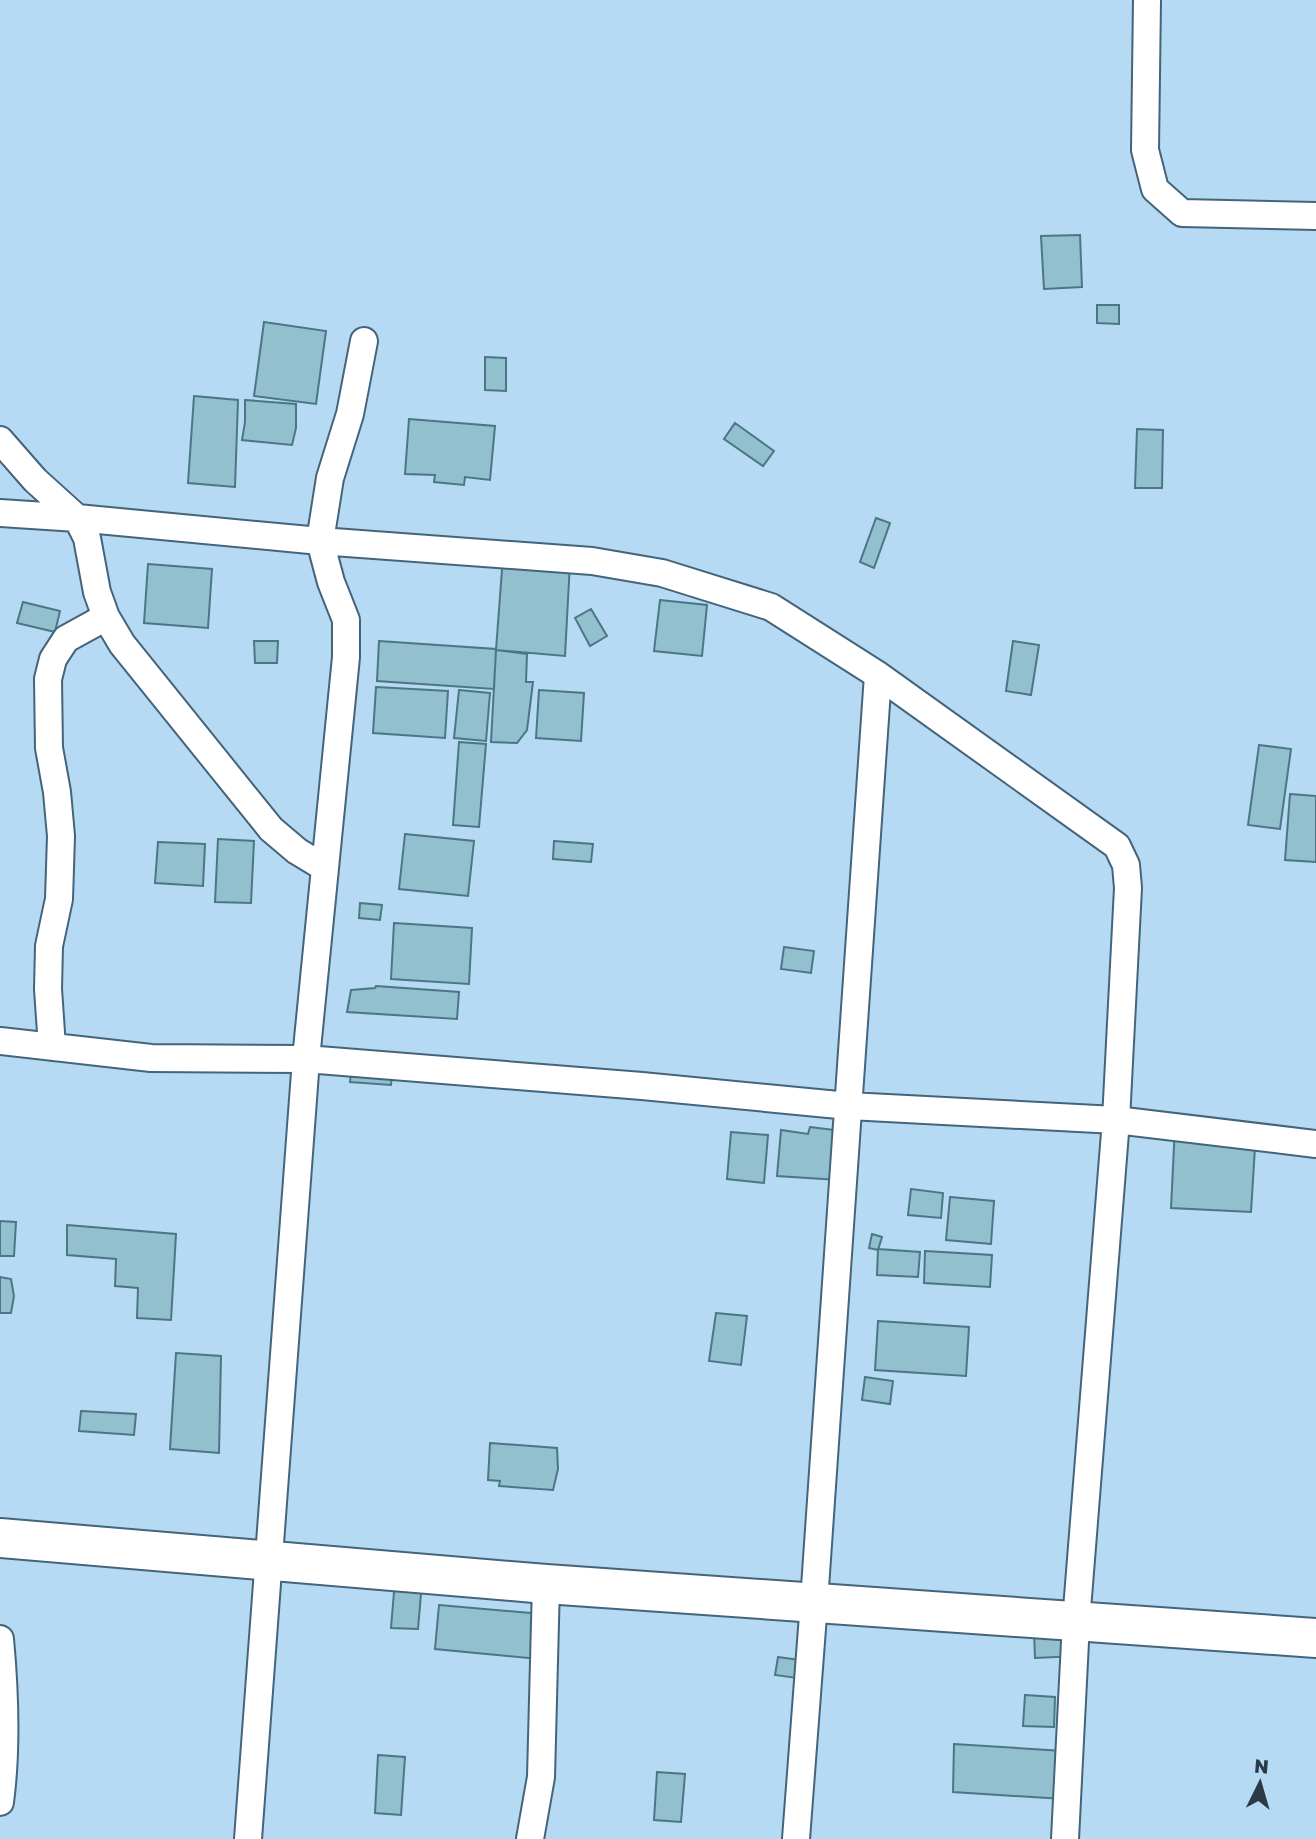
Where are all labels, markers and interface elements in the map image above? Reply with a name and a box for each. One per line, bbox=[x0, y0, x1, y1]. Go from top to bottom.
north arrow bbox=[1225, 1748, 1295, 1818]
text: N bbox=[1253, 1753, 1270, 1778]

